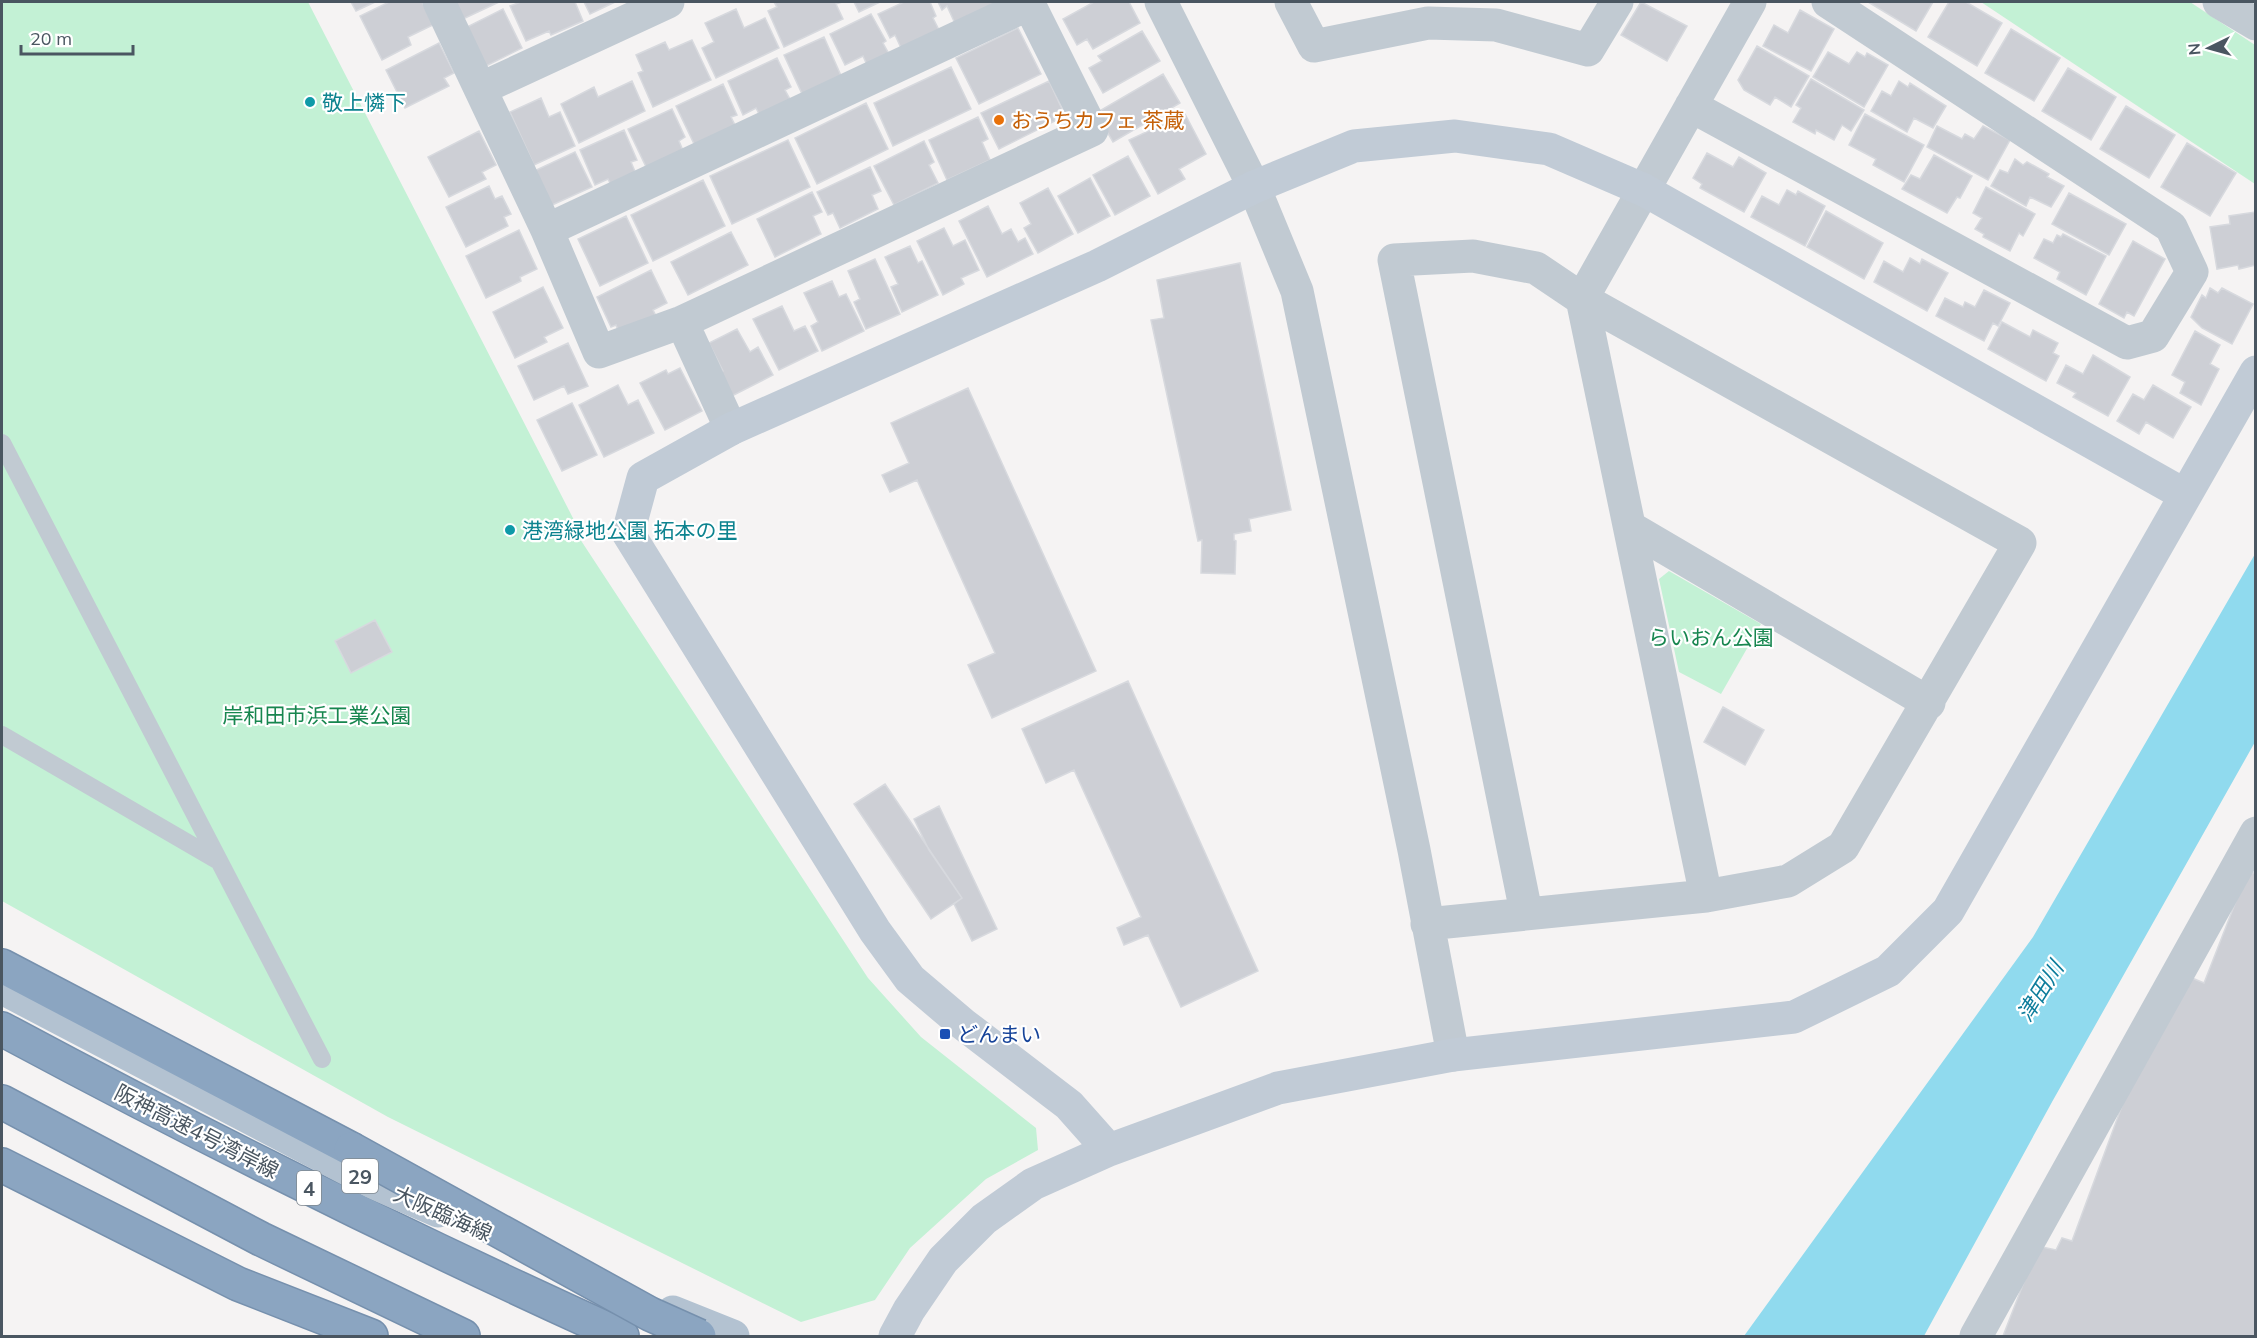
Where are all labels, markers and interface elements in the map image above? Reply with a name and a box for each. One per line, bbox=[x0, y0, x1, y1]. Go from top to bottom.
scale bar bbox=[21, 18, 134, 56]
north arrow bbox=[2179, 18, 2239, 78]
text: 20 m bbox=[30, 27, 72, 50]
text: N bbox=[2184, 42, 2205, 56]
place label: 敬上憐下 bbox=[322, 89, 406, 115]
marker: 敬上憐下 bbox=[303, 95, 317, 109]
place label: おうちカフェ 茶蔵 bbox=[1011, 107, 1184, 133]
marker: おうちカフェ 茶蔵 bbox=[992, 113, 1006, 127]
place label: 港湾緑地公園 拓本の里 bbox=[522, 517, 737, 543]
marker: 港湾緑地公園 拓本の里 bbox=[503, 523, 517, 537]
park label: らいおん公園 bbox=[1648, 624, 1774, 650]
park label: 岸和田市浜工業公園 bbox=[223, 702, 412, 728]
water label: 津田川 bbox=[2011, 954, 2070, 1026]
place label: どんまい bbox=[957, 1021, 1041, 1047]
marker: どんまい bbox=[938, 1027, 952, 1041]
street label: 阪神高速4号湾岸線 bbox=[111, 1078, 283, 1184]
road number: 29 bbox=[342, 1159, 378, 1193]
road number: 4 bbox=[297, 1171, 321, 1205]
street label: 大阪臨海線 bbox=[390, 1180, 496, 1246]

